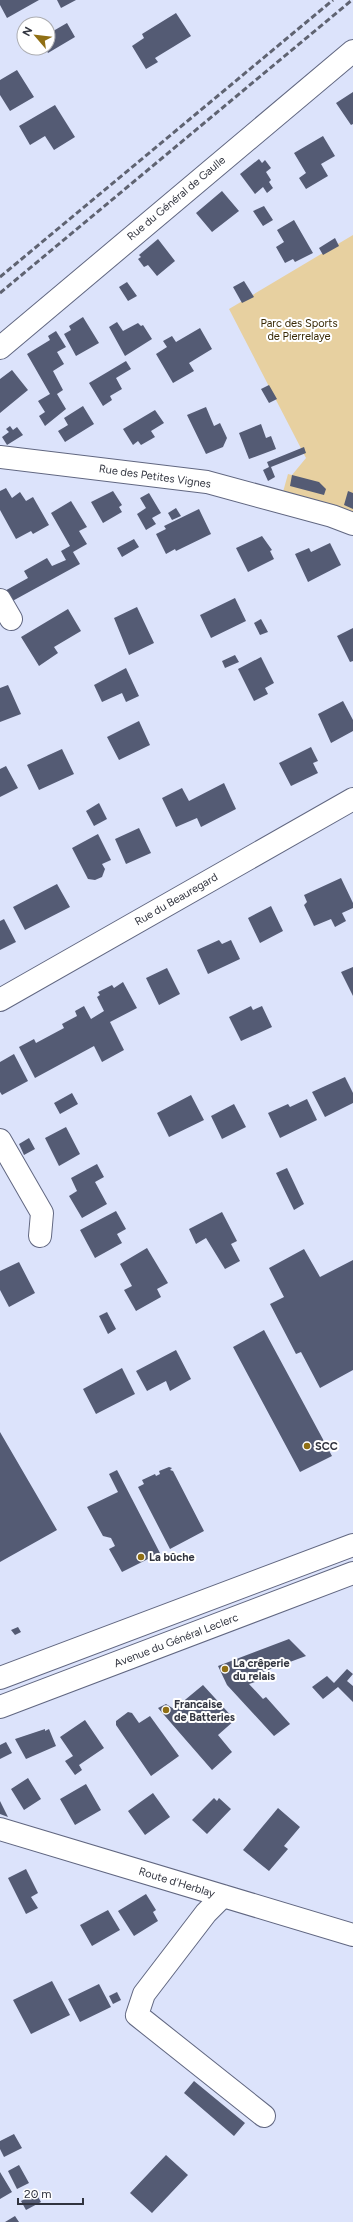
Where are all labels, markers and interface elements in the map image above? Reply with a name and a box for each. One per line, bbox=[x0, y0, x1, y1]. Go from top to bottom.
north arrow bbox=[16, 16, 56, 56]
text: N bbox=[20, 25, 35, 38]
street label: Rue du Général de Gaulle bbox=[125, 153, 228, 243]
park label: Parc des Sports de Pierrelaye bbox=[260, 317, 338, 343]
street label: Rue des Petites Vignes bbox=[98, 462, 212, 491]
street label: Rue du Beauregard bbox=[133, 870, 220, 928]
place label: SCC bbox=[315, 1440, 338, 1453]
marker: SCC bbox=[302, 1441, 312, 1451]
place label: La bûche bbox=[149, 1551, 195, 1564]
marker: La bûche bbox=[136, 1552, 146, 1562]
street label: Avenue du Général Leclerc bbox=[112, 1611, 240, 1670]
place label: La crêperie du relais bbox=[233, 1657, 290, 1683]
marker: La crêperie du relais bbox=[220, 1664, 230, 1674]
place label: Francaise de Batteries bbox=[174, 1698, 235, 1724]
marker: Francaise de Batteries bbox=[161, 1705, 171, 1715]
street label: Route d'Herblay bbox=[137, 1865, 217, 1900]
scale bar bbox=[18, 2180, 83, 2206]
text: 20 m bbox=[24, 2187, 52, 2201]

